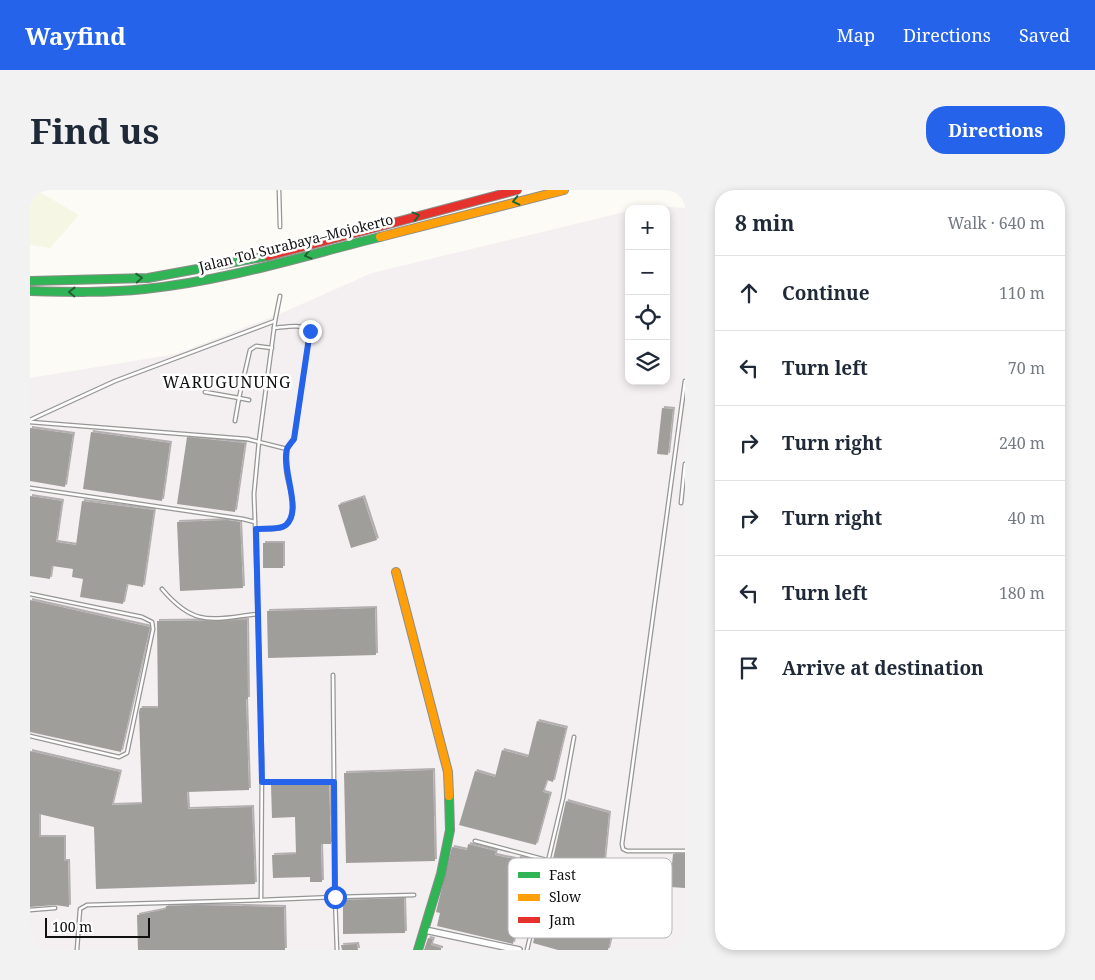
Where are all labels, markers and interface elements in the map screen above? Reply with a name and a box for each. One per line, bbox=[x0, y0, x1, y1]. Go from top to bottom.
text: Wayfind bbox=[25, 19, 126, 52]
text: Map bbox=[837, 23, 875, 47]
text: Directions bbox=[903, 23, 991, 47]
text: Saved bbox=[1019, 23, 1070, 47]
button: Directions bbox=[926, 106, 1065, 154]
text: Find us bbox=[30, 107, 159, 154]
one-way arrow bbox=[512, 195, 521, 206]
map controls bbox=[625, 205, 670, 385]
button: + bbox=[625, 205, 670, 250]
street label: Jalan Tol Surabaya–Mojokerto bbox=[196, 209, 395, 276]
text: 8 min bbox=[735, 209, 794, 237]
one-way arrow bbox=[412, 212, 420, 222]
text: Walk · 640 m bbox=[948, 212, 1045, 234]
one-way arrow bbox=[304, 249, 313, 260]
button: − bbox=[625, 250, 670, 295]
one-way arrow bbox=[135, 273, 143, 284]
icon: ahead bbox=[735, 279, 763, 307]
text: Continue bbox=[782, 280, 870, 306]
text: 110 m bbox=[999, 282, 1045, 304]
one-way arrow bbox=[68, 287, 76, 297]
button: locate bbox=[625, 295, 670, 340]
route end bbox=[299, 320, 322, 343]
button: layers bbox=[625, 340, 670, 385]
icon: left bbox=[735, 354, 763, 382]
text: Turn left bbox=[782, 355, 868, 381]
text: 70 m bbox=[1008, 357, 1045, 379]
district label: WARUGUNUNG bbox=[163, 371, 291, 393]
icon: right bbox=[735, 429, 763, 457]
text: Turn right bbox=[782, 430, 882, 456]
text: 240 m bbox=[999, 432, 1045, 454]
icon: right bbox=[735, 504, 763, 532]
text: Turn right bbox=[782, 505, 882, 531]
text: 40 m bbox=[1008, 507, 1045, 529]
icon: left bbox=[735, 579, 763, 607]
text: Turn left bbox=[782, 580, 868, 606]
text: 180 m bbox=[999, 582, 1045, 604]
icon: arrive bbox=[735, 654, 763, 682]
text: Arrive at destination bbox=[782, 655, 984, 681]
legend bbox=[508, 858, 672, 938]
text: Fast bbox=[549, 865, 576, 884]
route start bbox=[324, 886, 347, 909]
text: Slow bbox=[549, 887, 582, 906]
text: Jam bbox=[548, 910, 575, 929]
scale bar bbox=[45, 915, 150, 938]
text: 100 m bbox=[52, 917, 92, 936]

